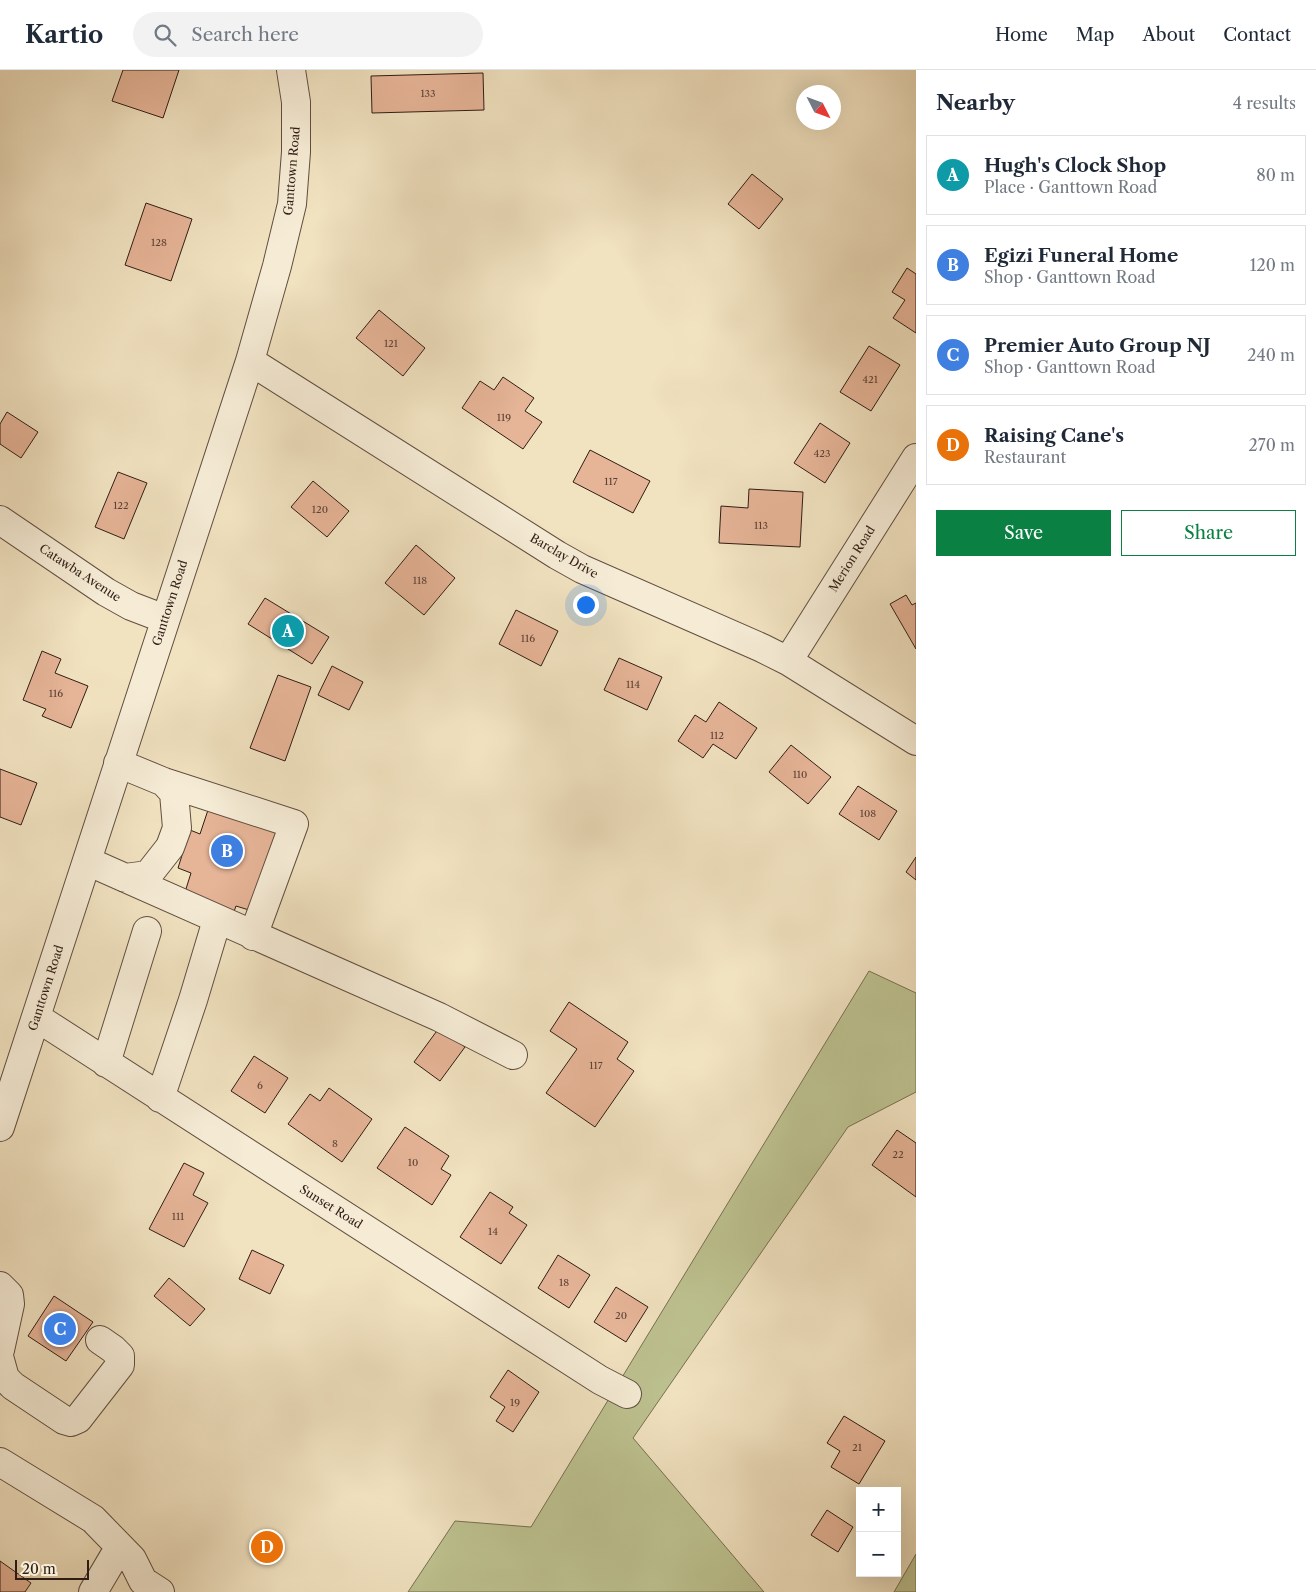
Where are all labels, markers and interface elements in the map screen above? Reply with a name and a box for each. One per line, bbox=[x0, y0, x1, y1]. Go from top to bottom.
search box bbox=[133, 12, 483, 57]
text: Kartio bbox=[25, 20, 103, 49]
icon: search bbox=[151, 21, 179, 49]
text: Search here bbox=[191, 23, 299, 46]
text: Home bbox=[995, 24, 1048, 46]
text: Map bbox=[1076, 24, 1114, 46]
text: About bbox=[1142, 24, 1195, 46]
text: Contact bbox=[1223, 24, 1291, 46]
north arrow bbox=[796, 85, 841, 130]
house number: 133 bbox=[420, 87, 436, 100]
text: Nearby bbox=[936, 90, 1015, 115]
text: 4 results bbox=[1233, 93, 1296, 113]
street label: Ganttown Road bbox=[280, 125, 303, 216]
text: Hugh's Clock Shop bbox=[984, 154, 1166, 177]
text: A bbox=[947, 165, 959, 185]
text: 80 m bbox=[1256, 165, 1295, 185]
text: Place · Ganttown Road bbox=[984, 177, 1157, 197]
house number: 128 bbox=[151, 236, 167, 249]
text: Egizi Funeral Home bbox=[984, 244, 1178, 267]
text: B bbox=[947, 255, 959, 275]
text: 120 m bbox=[1250, 255, 1295, 275]
text: Shop · Ganttown Road bbox=[984, 267, 1155, 287]
text: Premier Auto Group NJ bbox=[984, 334, 1211, 357]
house number: 121 bbox=[384, 337, 399, 350]
text: C bbox=[947, 345, 959, 365]
text: 240 m bbox=[1247, 345, 1295, 365]
text: Shop · Ganttown Road bbox=[984, 357, 1155, 377]
house number: 421 bbox=[862, 373, 879, 386]
house number: 119 bbox=[497, 411, 511, 424]
text: Raising Cane's bbox=[984, 424, 1124, 447]
text: D bbox=[946, 435, 960, 455]
text: 270 m bbox=[1249, 435, 1295, 455]
house number: 423 bbox=[813, 447, 831, 460]
text: Restaurant bbox=[984, 447, 1066, 467]
house number: 117 bbox=[604, 475, 618, 488]
house number: 122 bbox=[113, 499, 129, 512]
house number: 120 bbox=[312, 503, 328, 516]
button: Save bbox=[936, 510, 1111, 556]
button: Share bbox=[1121, 510, 1296, 556]
house number: 113 bbox=[754, 519, 768, 532]
street label: Merion Road bbox=[825, 522, 878, 595]
street label: Barclay Drive bbox=[528, 530, 601, 581]
street label: Catawba Avenue bbox=[37, 541, 124, 605]
street label: Ganttown Road bbox=[149, 557, 191, 648]
house number: 118 bbox=[413, 574, 427, 587]
your location bbox=[573, 592, 599, 618]
pin: A bbox=[272, 612, 304, 650]
house number: 116 bbox=[521, 632, 535, 645]
house number: 114 bbox=[626, 678, 640, 691]
house number: 116 bbox=[49, 687, 63, 700]
house number: 112 bbox=[710, 729, 724, 742]
house number: 110 bbox=[793, 768, 807, 781]
house number: 108 bbox=[860, 807, 876, 820]
pin: B bbox=[211, 832, 243, 870]
street label: Ganttown Road bbox=[25, 942, 67, 1033]
house number: 117 bbox=[589, 1059, 603, 1072]
house number: 6 bbox=[257, 1079, 263, 1092]
house number: 8 bbox=[332, 1137, 338, 1150]
house number: 22 bbox=[892, 1148, 904, 1161]
house number: 10 bbox=[408, 1156, 418, 1169]
street label: Sunset Road bbox=[297, 1181, 366, 1232]
house number: 111 bbox=[172, 1210, 185, 1223]
house number: 14 bbox=[488, 1225, 498, 1238]
house number: 18 bbox=[559, 1276, 569, 1289]
house number: 20 bbox=[615, 1309, 627, 1322]
pin: C bbox=[44, 1310, 76, 1348]
house number: 19 bbox=[510, 1396, 520, 1409]
house number: 21 bbox=[852, 1441, 863, 1454]
map controls bbox=[856, 1487, 901, 1577]
button: + bbox=[856, 1487, 901, 1532]
pin: D bbox=[251, 1528, 283, 1566]
button: − bbox=[856, 1532, 901, 1577]
scale bar bbox=[15, 1557, 89, 1580]
text: 20 m bbox=[22, 1560, 56, 1578]

